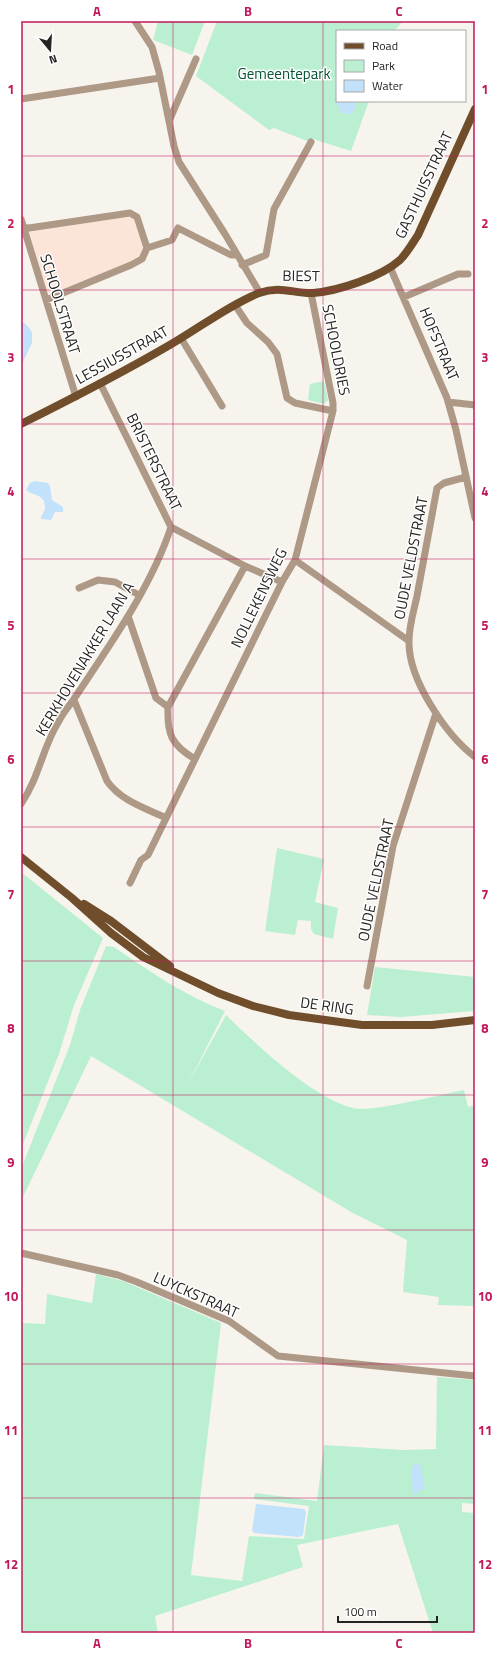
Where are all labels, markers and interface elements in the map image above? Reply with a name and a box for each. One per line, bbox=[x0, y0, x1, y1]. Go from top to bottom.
text: A bbox=[93, 1, 101, 21]
text: B bbox=[244, 1, 252, 21]
text: C bbox=[395, 1, 403, 21]
north arrow bbox=[30, 30, 70, 70]
legend bbox=[336, 30, 466, 102]
text: Road bbox=[372, 36, 398, 55]
text: N bbox=[47, 51, 59, 68]
text: Park bbox=[372, 56, 395, 75]
park label: Gemeentepark bbox=[237, 62, 331, 85]
text: Water bbox=[372, 76, 403, 95]
text: 1 bbox=[7, 79, 15, 99]
text: 1 bbox=[481, 79, 489, 99]
street label: GASTHUISSTRAAT bbox=[389, 127, 459, 242]
text: 2 bbox=[7, 213, 15, 233]
text: 2 bbox=[481, 213, 489, 233]
street label: SCHOOLSTRAAT bbox=[34, 251, 87, 357]
street label: BIEST bbox=[282, 264, 320, 287]
street label: SCHOOLDRIES bbox=[316, 302, 357, 397]
street label: HOFSTRAAT bbox=[414, 303, 465, 384]
street label: LESSIUSSTRAAT bbox=[71, 319, 173, 390]
text: 3 bbox=[7, 347, 15, 367]
text: 3 bbox=[481, 347, 489, 367]
street label: BRISTERSTRAAT bbox=[121, 409, 188, 515]
text: 4 bbox=[7, 481, 15, 501]
text: 4 bbox=[481, 481, 489, 501]
street label: OUDE VELDSTRAAT bbox=[387, 494, 434, 621]
street label: NOLLEKENSWEG bbox=[224, 544, 293, 652]
street label: KERKHOVENAKKER LAAN A bbox=[29, 577, 140, 740]
text: 5 bbox=[7, 615, 15, 635]
text: 5 bbox=[481, 615, 489, 635]
text: 6 bbox=[7, 749, 15, 769]
text: 6 bbox=[481, 749, 489, 769]
street label: OUDE VELDSTRAAT bbox=[351, 816, 400, 943]
text: 7 bbox=[7, 884, 15, 904]
text: 7 bbox=[481, 884, 489, 904]
street label: DE RING bbox=[299, 990, 355, 1021]
text: 8 bbox=[7, 1018, 15, 1038]
text: 8 bbox=[481, 1018, 489, 1038]
text: 9 bbox=[7, 1152, 15, 1172]
text: 9 bbox=[481, 1152, 489, 1172]
street label: LUYCKSTRAAT bbox=[150, 1265, 243, 1324]
text: 10 bbox=[4, 1286, 18, 1306]
text: 10 bbox=[478, 1286, 492, 1306]
text: 11 bbox=[4, 1420, 18, 1440]
text: 11 bbox=[478, 1420, 492, 1440]
text: 12 bbox=[4, 1554, 18, 1574]
text: 12 bbox=[478, 1554, 492, 1574]
scale bar bbox=[338, 1598, 437, 1624]
text: 100 m bbox=[344, 1602, 377, 1621]
text: A bbox=[93, 1633, 101, 1653]
text: B bbox=[244, 1633, 252, 1653]
text: C bbox=[395, 1633, 403, 1653]

